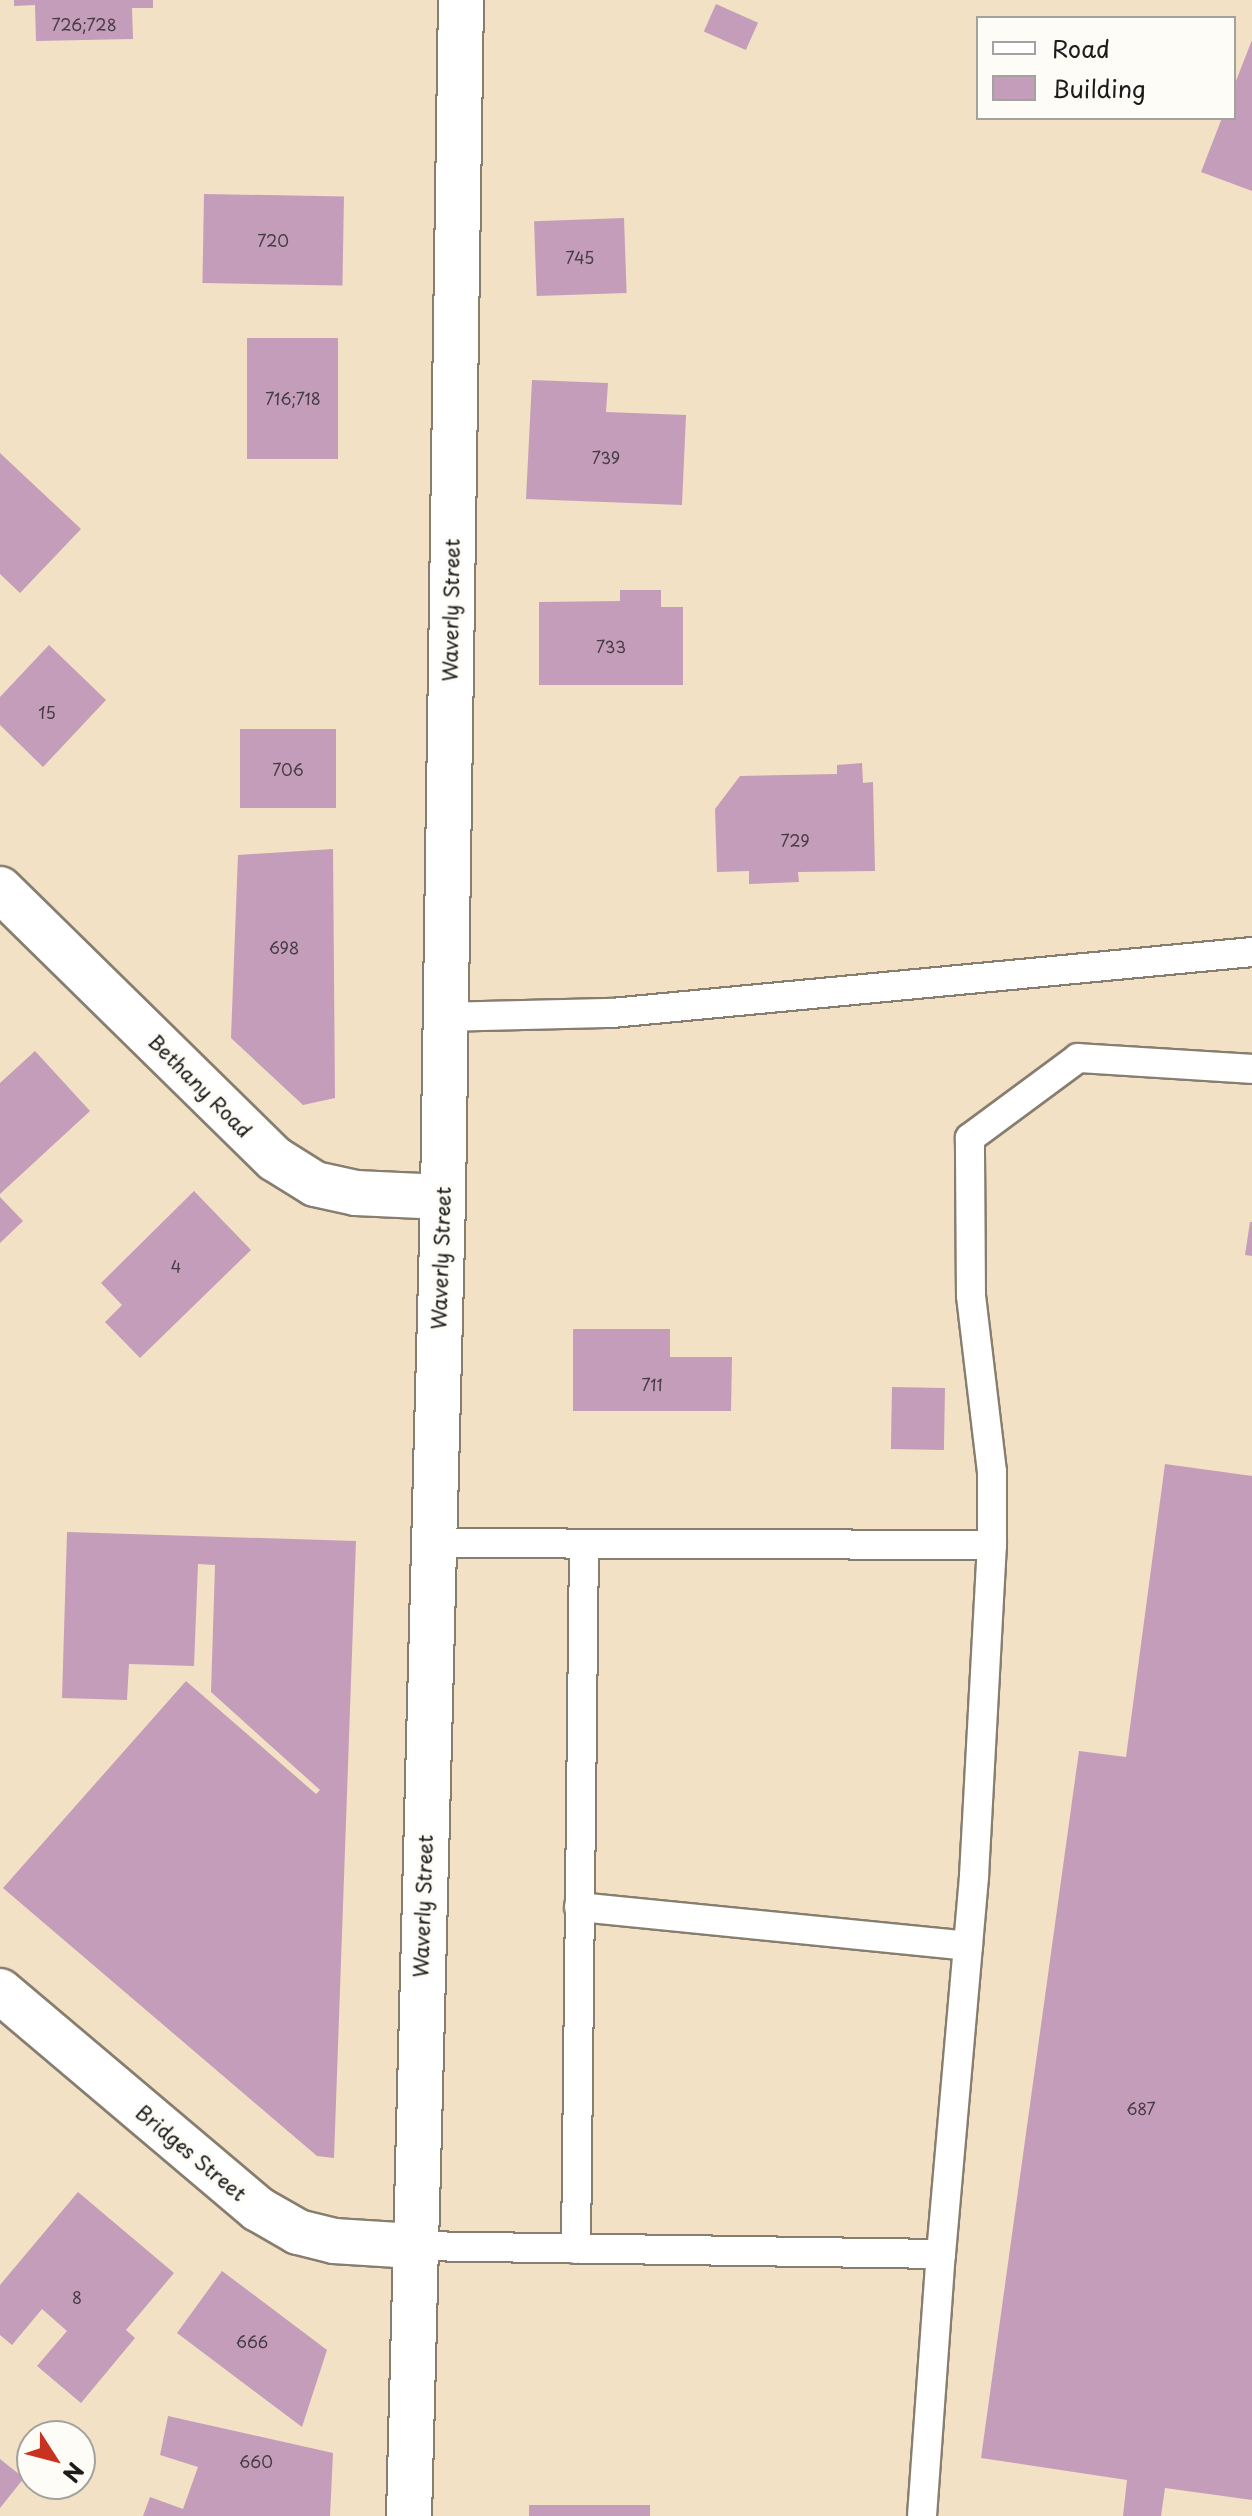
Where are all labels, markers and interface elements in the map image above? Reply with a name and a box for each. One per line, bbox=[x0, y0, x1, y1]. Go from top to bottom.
house number: 726;728 bbox=[51, 14, 117, 34]
legend bbox=[976, 16, 1236, 120]
text: Road bbox=[1052, 30, 1110, 66]
text: Building bbox=[1052, 70, 1146, 106]
house number: 720 bbox=[257, 230, 289, 250]
house number: 745 bbox=[566, 247, 594, 267]
house number: 716;718 bbox=[265, 388, 321, 408]
house number: 739 bbox=[592, 447, 620, 467]
street label: Waverly Street bbox=[438, 538, 464, 682]
house number: 733 bbox=[596, 636, 626, 656]
house number: 15 bbox=[38, 702, 56, 722]
house number: 706 bbox=[272, 759, 304, 779]
house number: 729 bbox=[780, 830, 810, 850]
house number: 698 bbox=[269, 937, 299, 957]
street label: Bethany Road bbox=[143, 1029, 257, 1143]
street label: Waverly Street bbox=[426, 1185, 456, 1331]
house number: 4 bbox=[171, 1256, 181, 1276]
house number: 711 bbox=[641, 1374, 663, 1394]
street label: Waverly Street bbox=[408, 1833, 438, 1979]
house number: 687 bbox=[1126, 2098, 1156, 2118]
street label: Bridges Street bbox=[131, 2100, 251, 2206]
house number: 8 bbox=[72, 2287, 82, 2307]
house number: 666 bbox=[236, 2331, 268, 2351]
north arrow bbox=[16, 2420, 96, 2500]
house number: 660 bbox=[239, 2451, 273, 2471]
text: N bbox=[56, 2456, 93, 2490]

